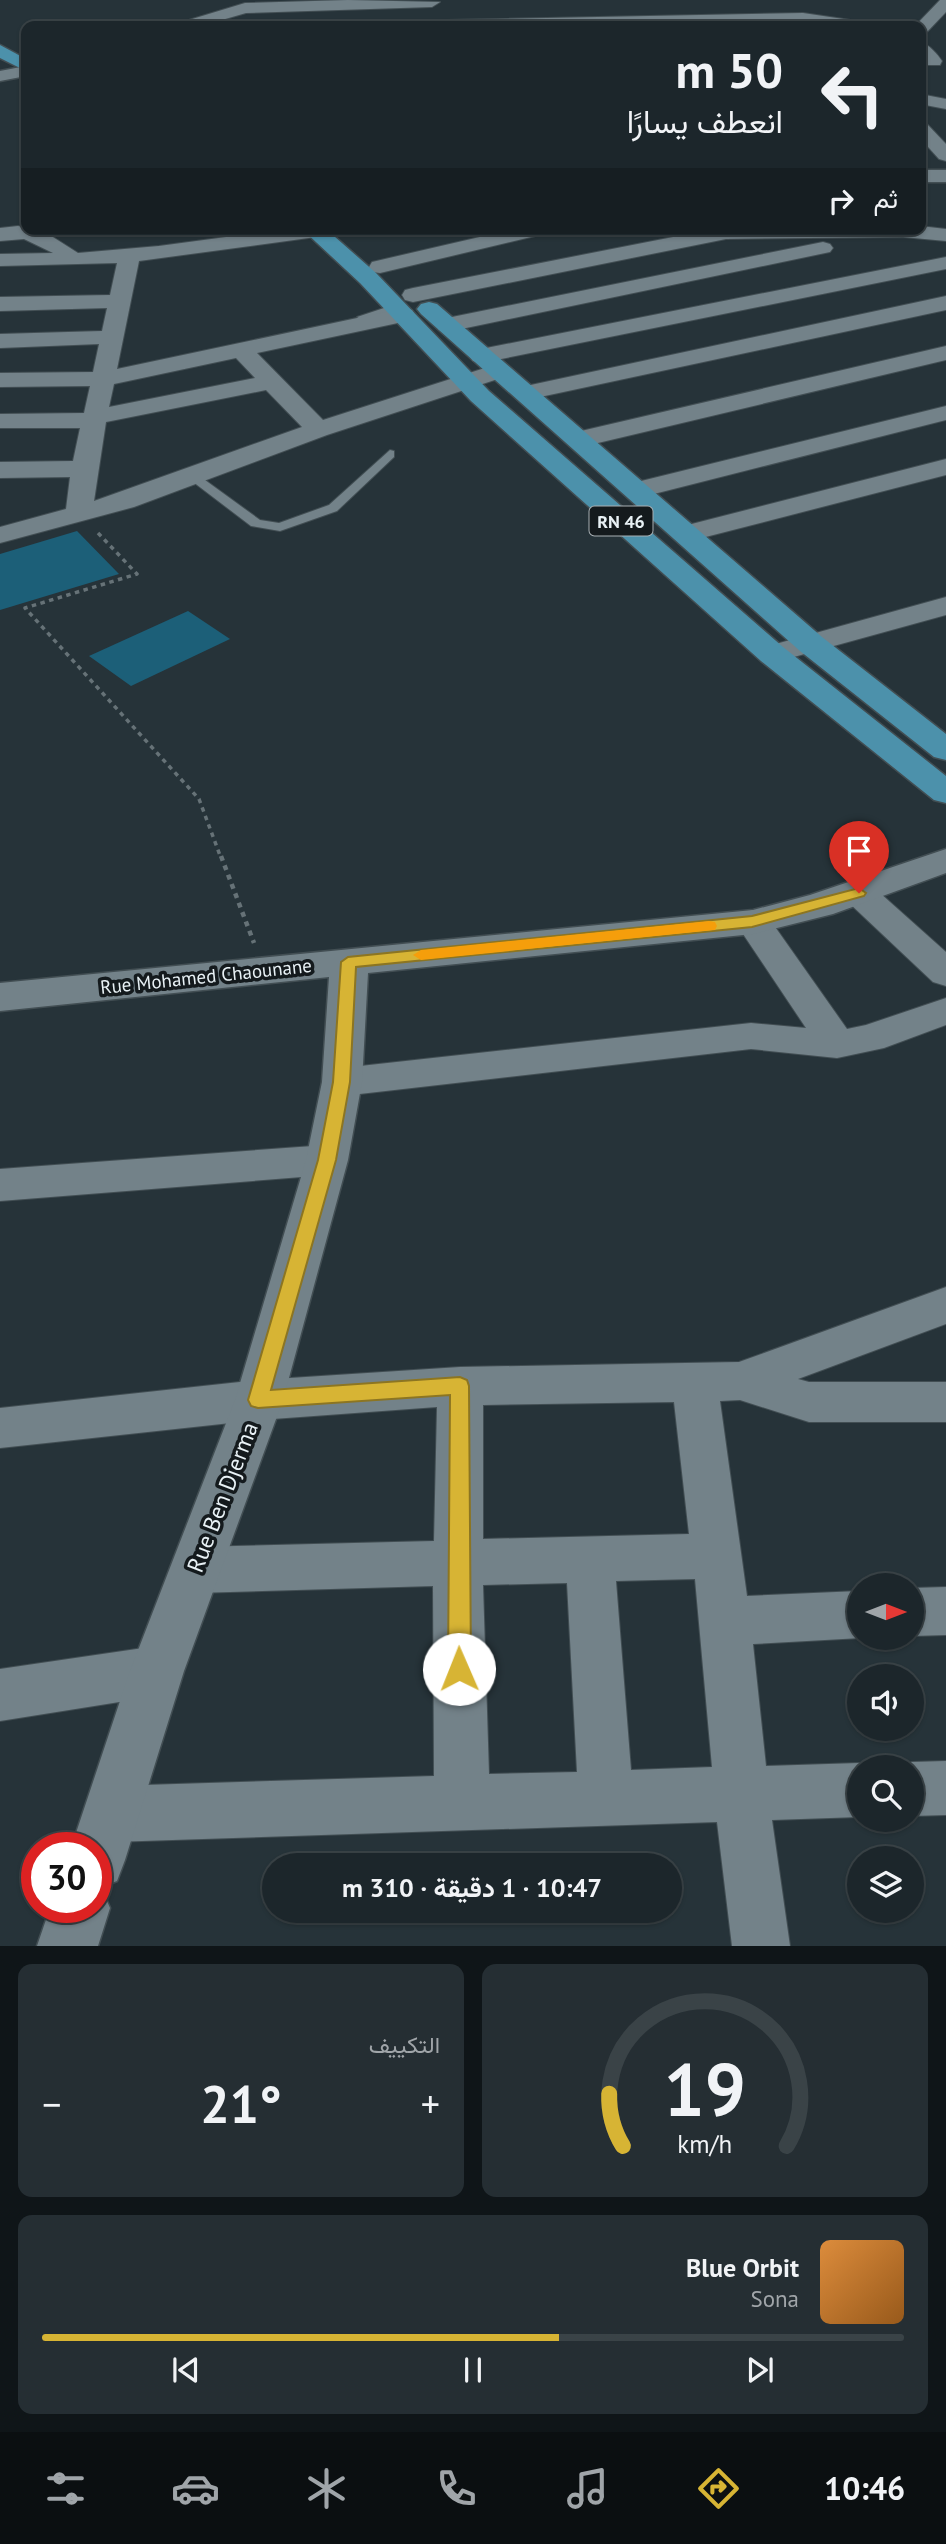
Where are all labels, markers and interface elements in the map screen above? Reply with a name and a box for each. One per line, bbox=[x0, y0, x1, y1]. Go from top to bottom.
text: 50 m bbox=[676, 38, 783, 102]
icon: left bbox=[807, 49, 898, 140]
text: انعطف يسارًا bbox=[627, 100, 783, 142]
icon: right bbox=[822, 182, 860, 220]
text: ثم bbox=[874, 182, 898, 215]
road number: RN 46 bbox=[590, 506, 652, 536]
pin bbox=[829, 821, 889, 893]
icon: arrive bbox=[840, 832, 878, 870]
street label: Rue Mohamed Chaounane bbox=[99, 953, 313, 999]
street label: Rue Ben Djerma bbox=[180, 1418, 264, 1576]
north arrow bbox=[847, 1573, 924, 1650]
map controls bbox=[847, 1573, 924, 1923]
position arrow bbox=[422, 1632, 496, 1706]
button: sound bbox=[847, 1664, 924, 1741]
button: search bbox=[847, 1755, 924, 1832]
speed limit sign: 30 bbox=[21, 1832, 112, 1923]
button: layers bbox=[847, 1846, 924, 1923]
text: 10:47 · 1 دقيقة · 310 m bbox=[342, 1871, 602, 1904]
text: التكييف bbox=[369, 2030, 440, 2059]
text: 19 bbox=[664, 2043, 746, 2137]
text: 21° bbox=[200, 2070, 282, 2137]
text: − bbox=[42, 2079, 61, 2128]
text: + bbox=[421, 2079, 440, 2128]
text: km/h bbox=[678, 2128, 732, 2160]
text: Blue Orbit bbox=[686, 2251, 799, 2284]
text: Sona bbox=[750, 2284, 799, 2313]
icon: previous bbox=[167, 2351, 205, 2389]
icon: pause bbox=[454, 2351, 492, 2389]
icon: next bbox=[741, 2351, 779, 2389]
icon: filters bbox=[41, 2464, 90, 2513]
icon: car bbox=[171, 2464, 220, 2513]
icon: climate bbox=[302, 2464, 351, 2513]
icon: phone bbox=[432, 2464, 481, 2513]
icon: music bbox=[563, 2464, 612, 2513]
icon: directions bbox=[694, 2464, 743, 2513]
text: 10:46 bbox=[824, 2467, 905, 2509]

